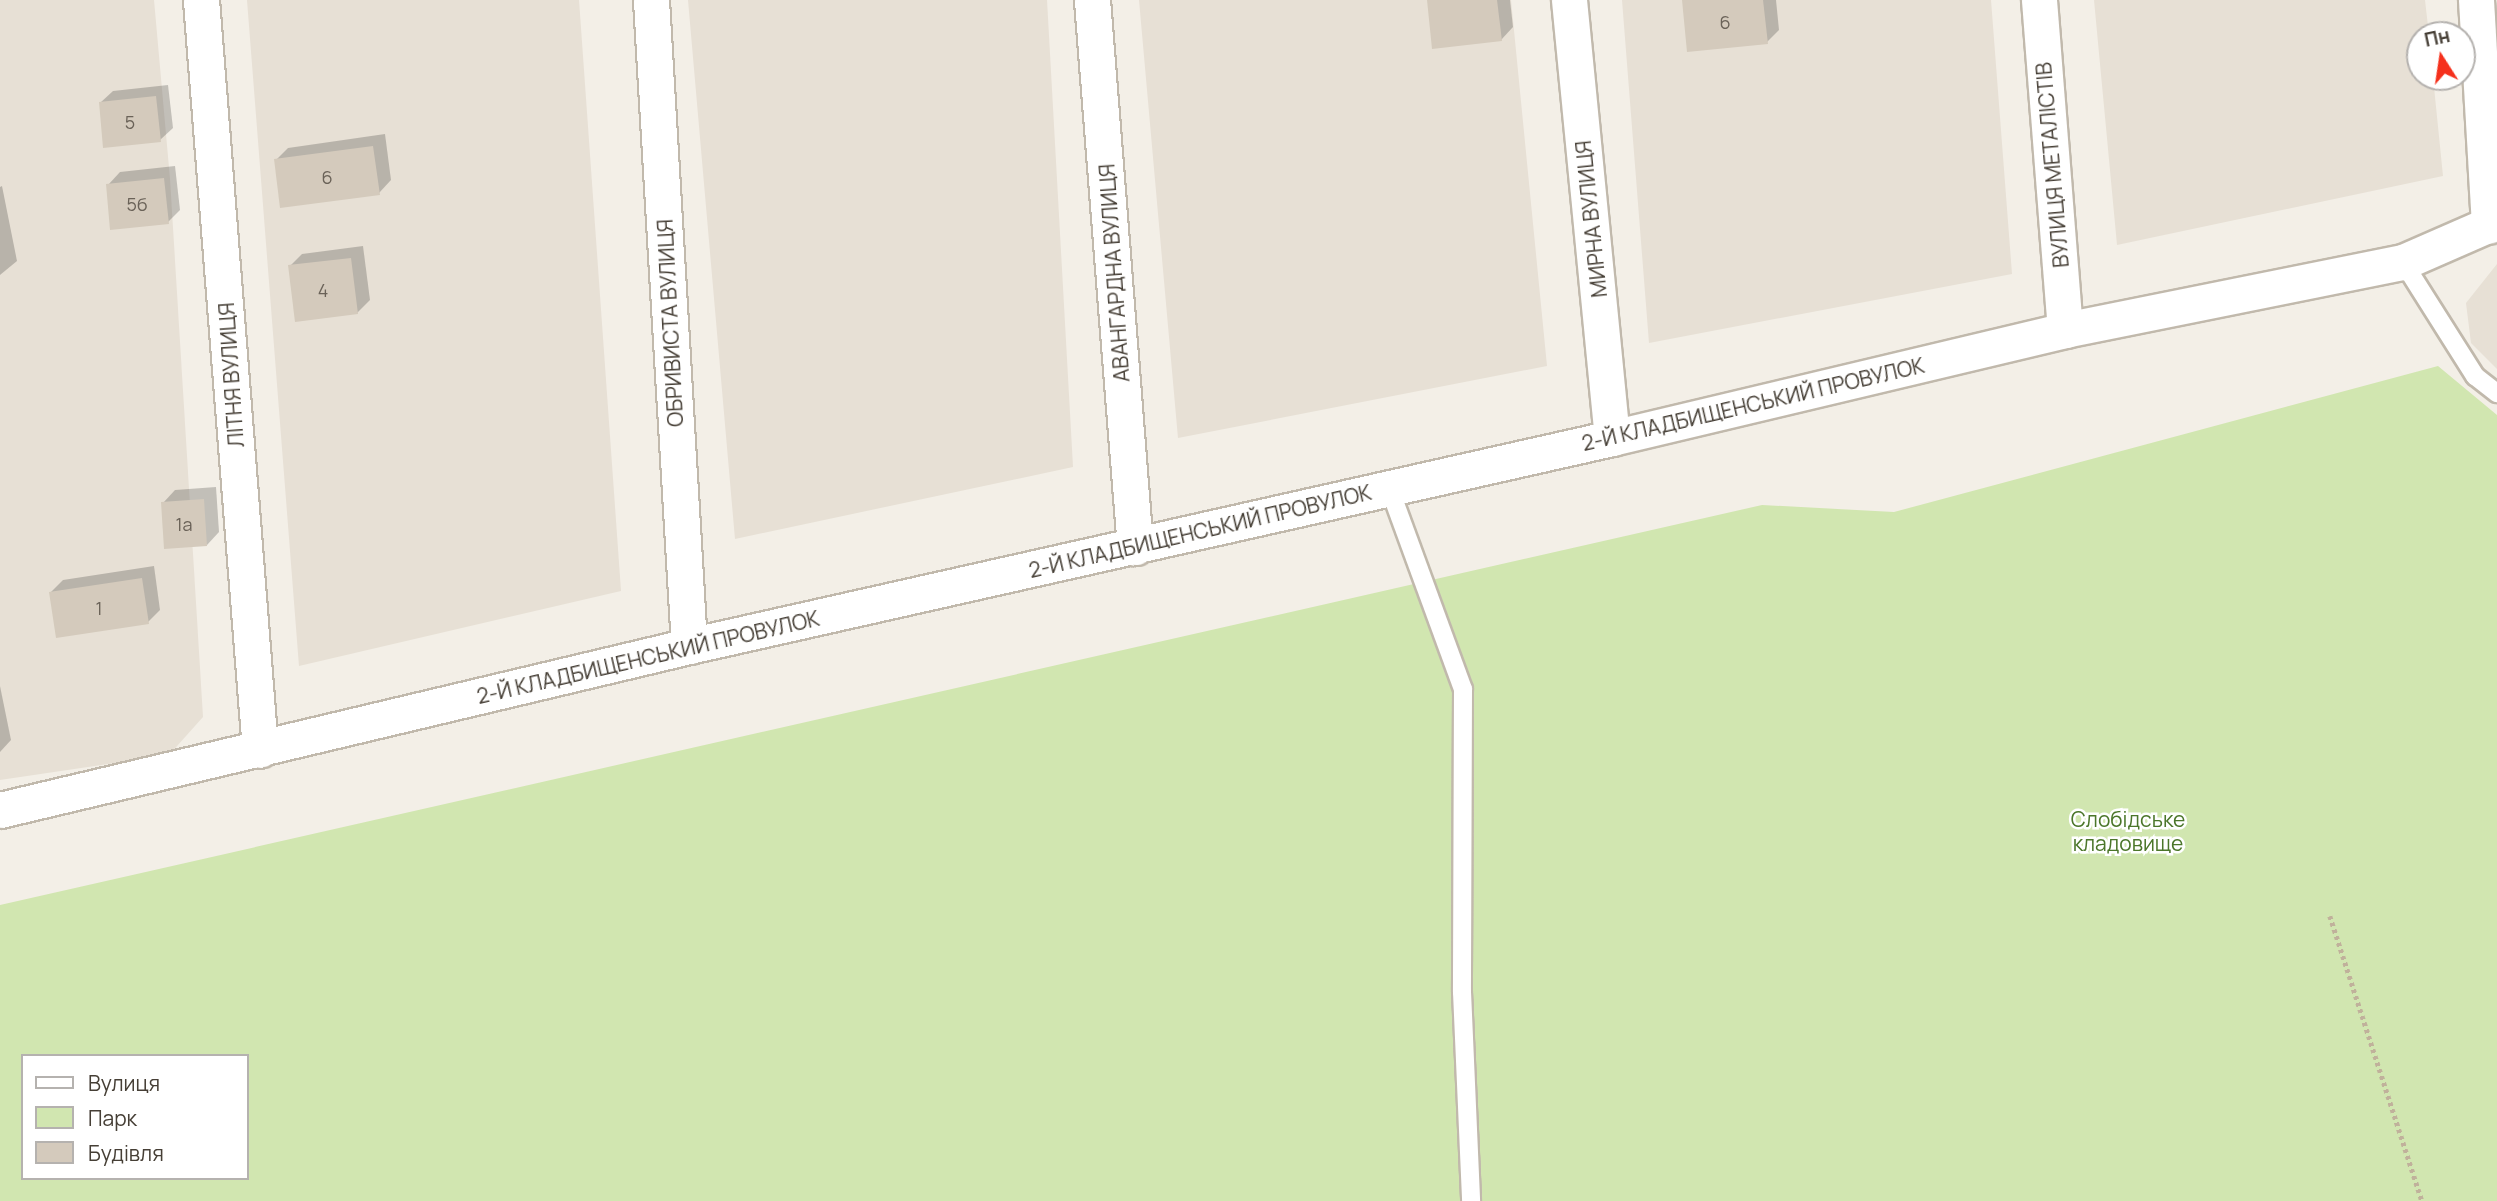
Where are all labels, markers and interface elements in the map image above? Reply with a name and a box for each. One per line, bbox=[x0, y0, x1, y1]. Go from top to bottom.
house number: 6 bbox=[1719, 11, 1731, 33]
north arrow bbox=[2406, 21, 2476, 91]
text: Пн bbox=[2422, 22, 2452, 53]
street label: ВУЛИЦЯ МЕТАЛІСТІВ bbox=[2030, 61, 2074, 269]
house number: 5 bbox=[125, 111, 135, 133]
street label: МИРНА ВУЛИЦЯ bbox=[1570, 139, 1612, 299]
street label: АВАНГАРДНА ВУЛИЦЯ bbox=[1094, 163, 1134, 383]
house number: 6 bbox=[321, 166, 333, 188]
house number: 5б bbox=[127, 193, 147, 215]
street label: ОБРИВИСТА ВУЛИЦЯ bbox=[652, 218, 688, 428]
house number: 4 bbox=[318, 279, 328, 301]
street label: ЛІТНЯ ВУЛИЦЯ bbox=[213, 302, 249, 448]
street label: 2-Й КЛАДБИЩЕНСЬКИЙ ПРОВУЛОК bbox=[1579, 352, 1927, 456]
street label: 2-Й КЛАДБИЩЕНСЬКИЙ ПРОВУЛОК bbox=[1026, 479, 1374, 583]
house number: 1а bbox=[175, 513, 193, 535]
house number: 1 bbox=[95, 597, 103, 619]
street label: 2-Й КЛАДБИЩЕНСЬКИЙ ПРОВУЛОК bbox=[474, 605, 822, 709]
park label: Слобідське кладовище bbox=[2071, 806, 2185, 856]
legend bbox=[21, 1054, 248, 1180]
text: Вулиця bbox=[88, 1069, 160, 1097]
text: Парк bbox=[88, 1104, 137, 1132]
text: Будівля bbox=[88, 1139, 164, 1167]

